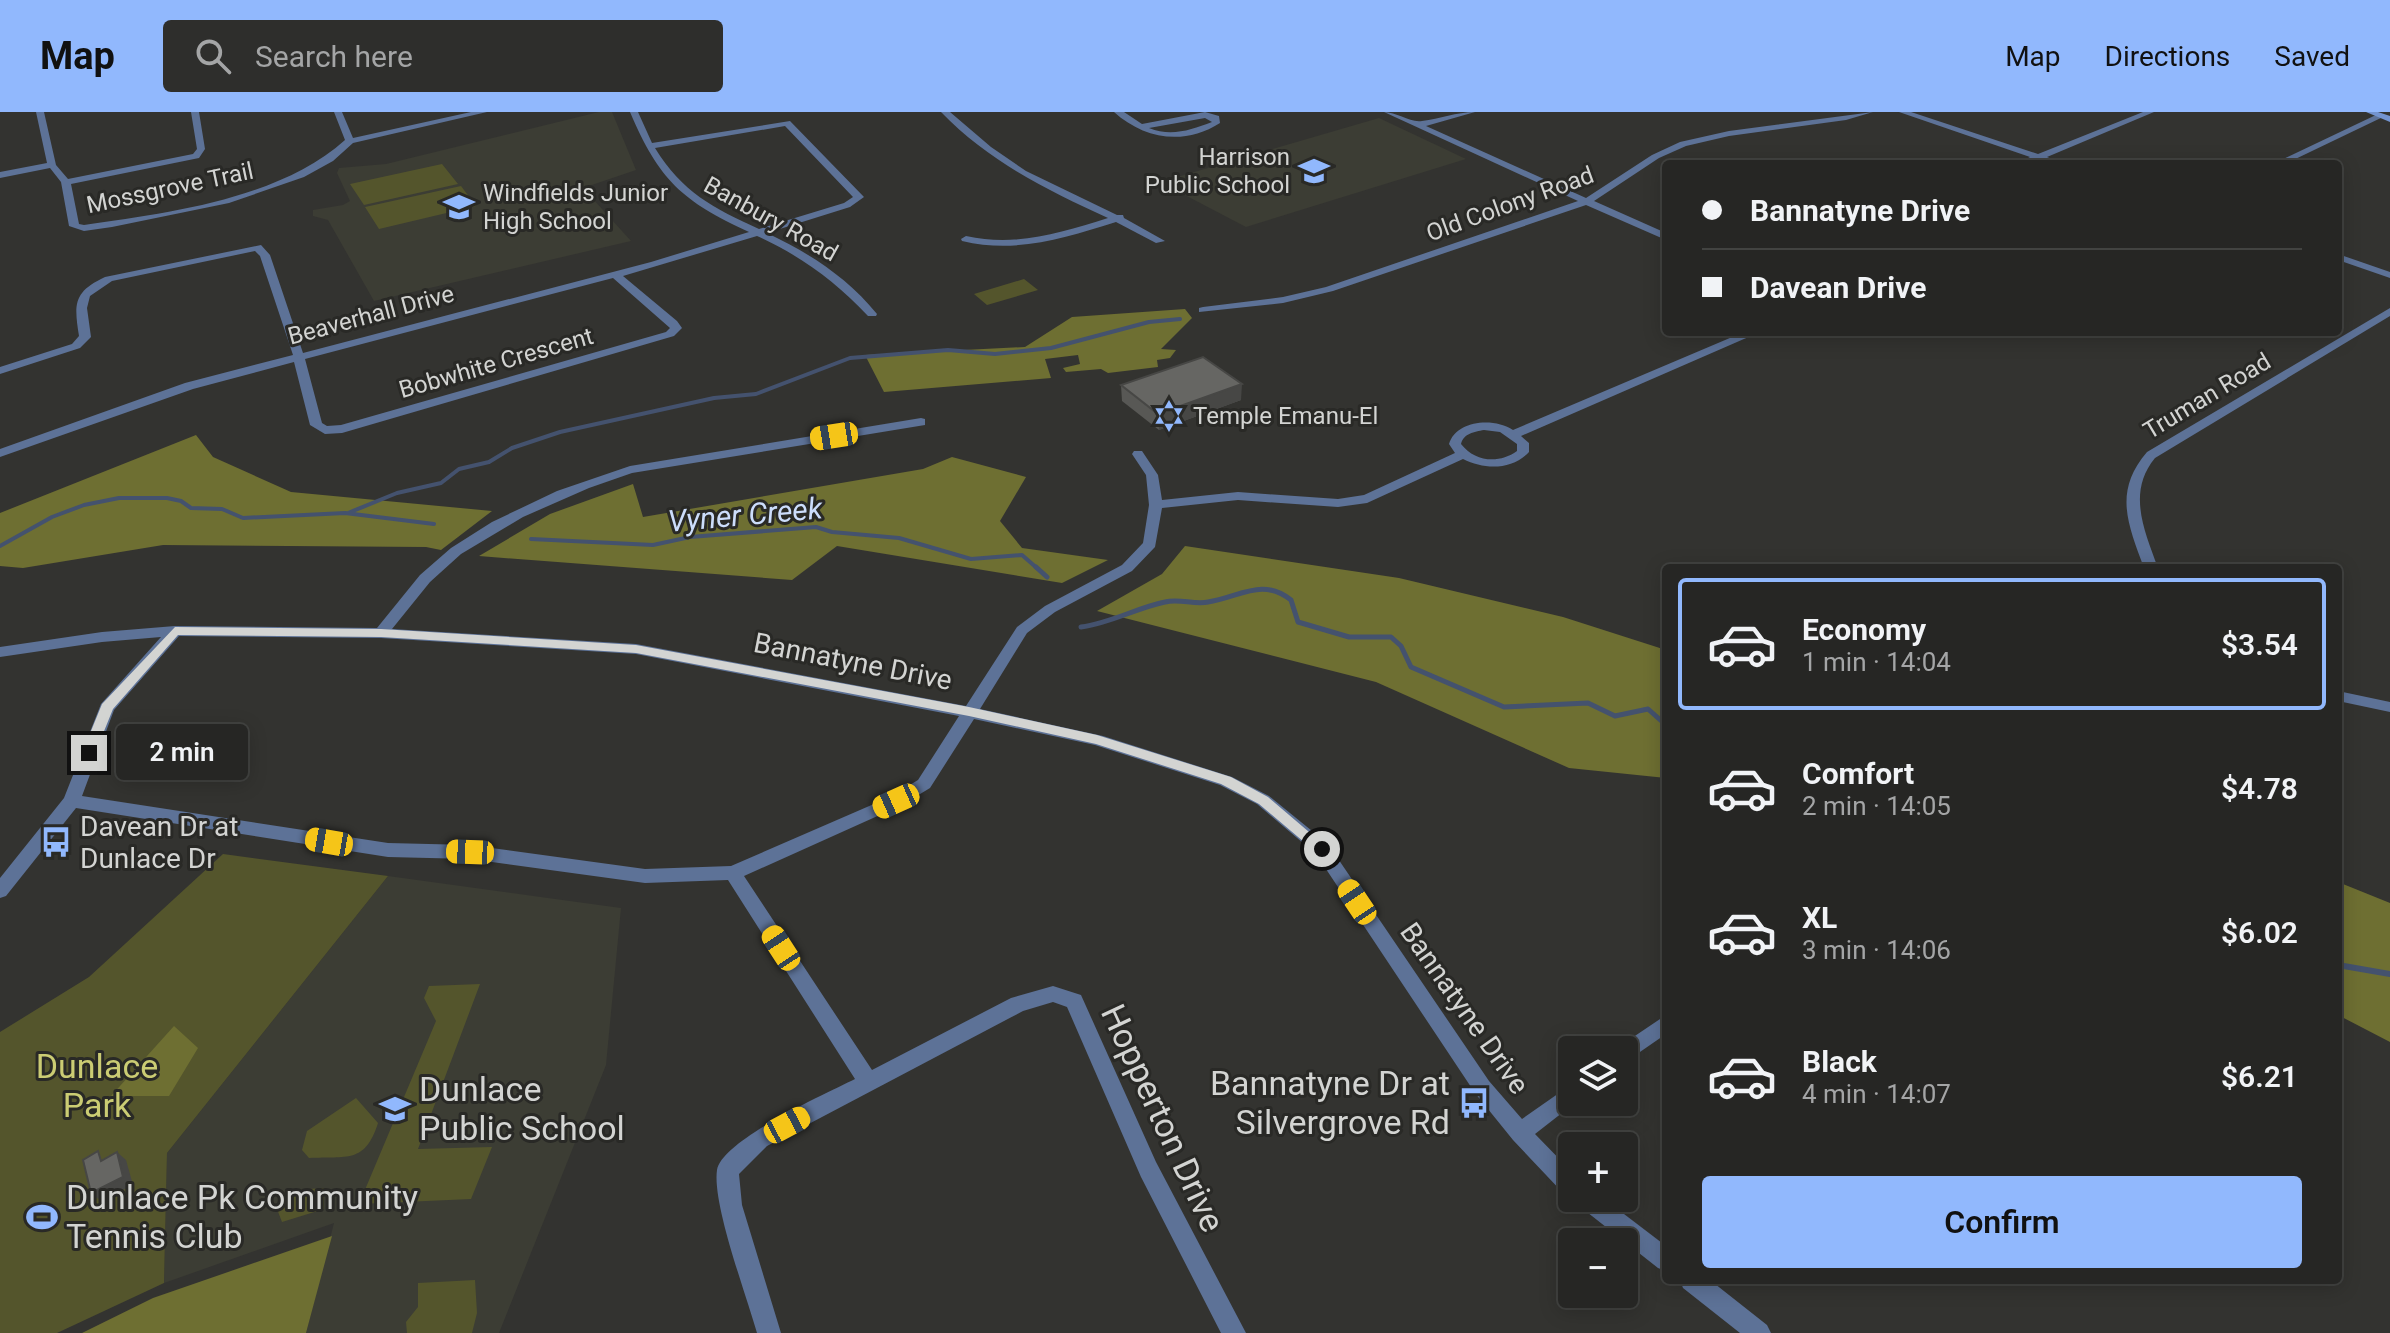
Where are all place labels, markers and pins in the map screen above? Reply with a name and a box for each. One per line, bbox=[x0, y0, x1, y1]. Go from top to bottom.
place label: Harrison Public School bbox=[1145, 143, 1290, 199]
school or university icon: Harrison Public School bbox=[1297, 154, 1331, 188]
place label: Windfields Junior High School bbox=[483, 179, 668, 235]
school or university icon: Windfields Junior High School bbox=[442, 190, 476, 224]
synagogue icon: Temple Emanu-El bbox=[1152, 399, 1186, 433]
place label: Temple Emanu-El bbox=[1193, 402, 1378, 430]
place label: Davean Dr at Dunlace Dr bbox=[80, 810, 238, 875]
bus stop icon: Davean Dr at Dunlace Dr bbox=[39, 825, 73, 859]
place label: Bannatyne Dr at Silvergrove Rd bbox=[1210, 1063, 1450, 1142]
place label: Dunlace Public School bbox=[419, 1069, 625, 1148]
bus stop icon: Bannatyne Dr at Silvergrove Rd bbox=[1457, 1086, 1491, 1120]
school or university icon: Dunlace Public School bbox=[378, 1092, 412, 1126]
place label: Dunlace Pk Community Tennis Club bbox=[66, 1177, 418, 1256]
sports icon: Dunlace Pk Community Tennis Club bbox=[25, 1200, 59, 1234]

